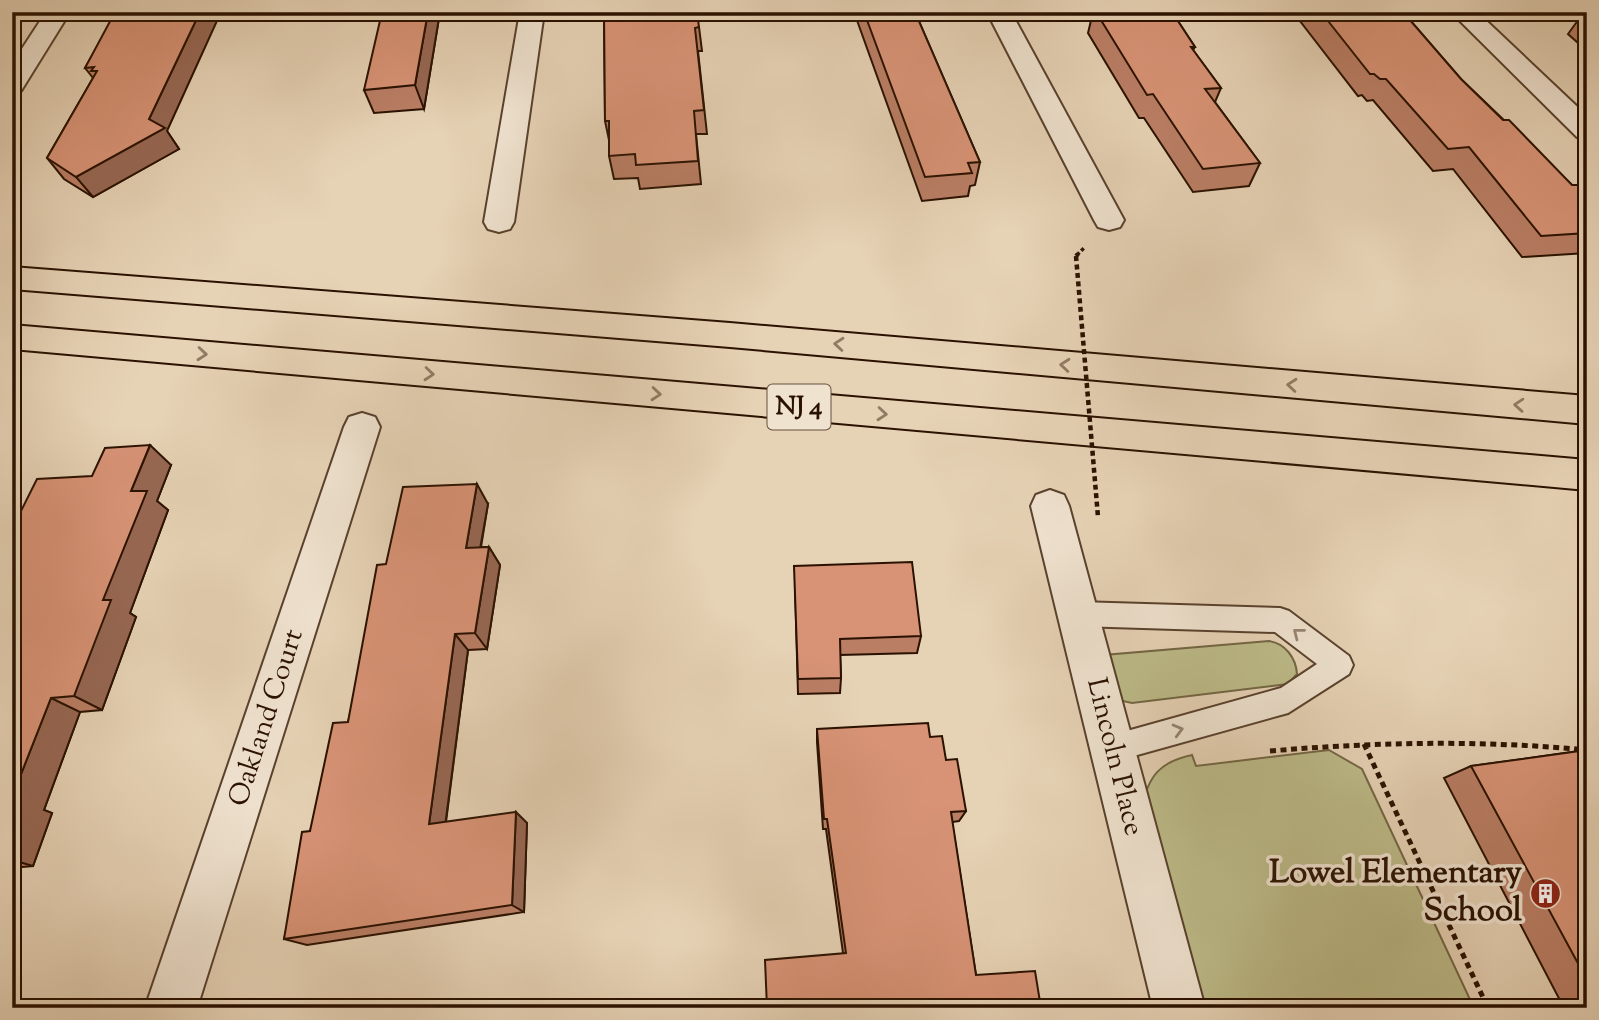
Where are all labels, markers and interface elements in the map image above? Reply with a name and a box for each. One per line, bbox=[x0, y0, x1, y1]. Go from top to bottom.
one-way arrow bbox=[833, 337, 844, 352]
one-way arrow bbox=[197, 346, 208, 361]
one-way arrow bbox=[1060, 357, 1071, 372]
one-way arrow bbox=[424, 366, 435, 381]
one-way arrow bbox=[1286, 378, 1297, 393]
road number: NJ 4 bbox=[768, 384, 830, 430]
one-way arrow bbox=[650, 386, 661, 401]
one-way arrow bbox=[1513, 398, 1524, 413]
one-way arrow bbox=[877, 406, 888, 421]
street label: Oakland Court bbox=[220, 624, 315, 812]
one-way arrow bbox=[1294, 629, 1306, 642]
street label: Lincoln Place bbox=[1075, 674, 1153, 840]
one-way arrow bbox=[1172, 724, 1184, 738]
place label: Lowel Elementary School bbox=[1269, 850, 1523, 936]
building icon: Lowel Elementary School bbox=[1528, 876, 1562, 910]

